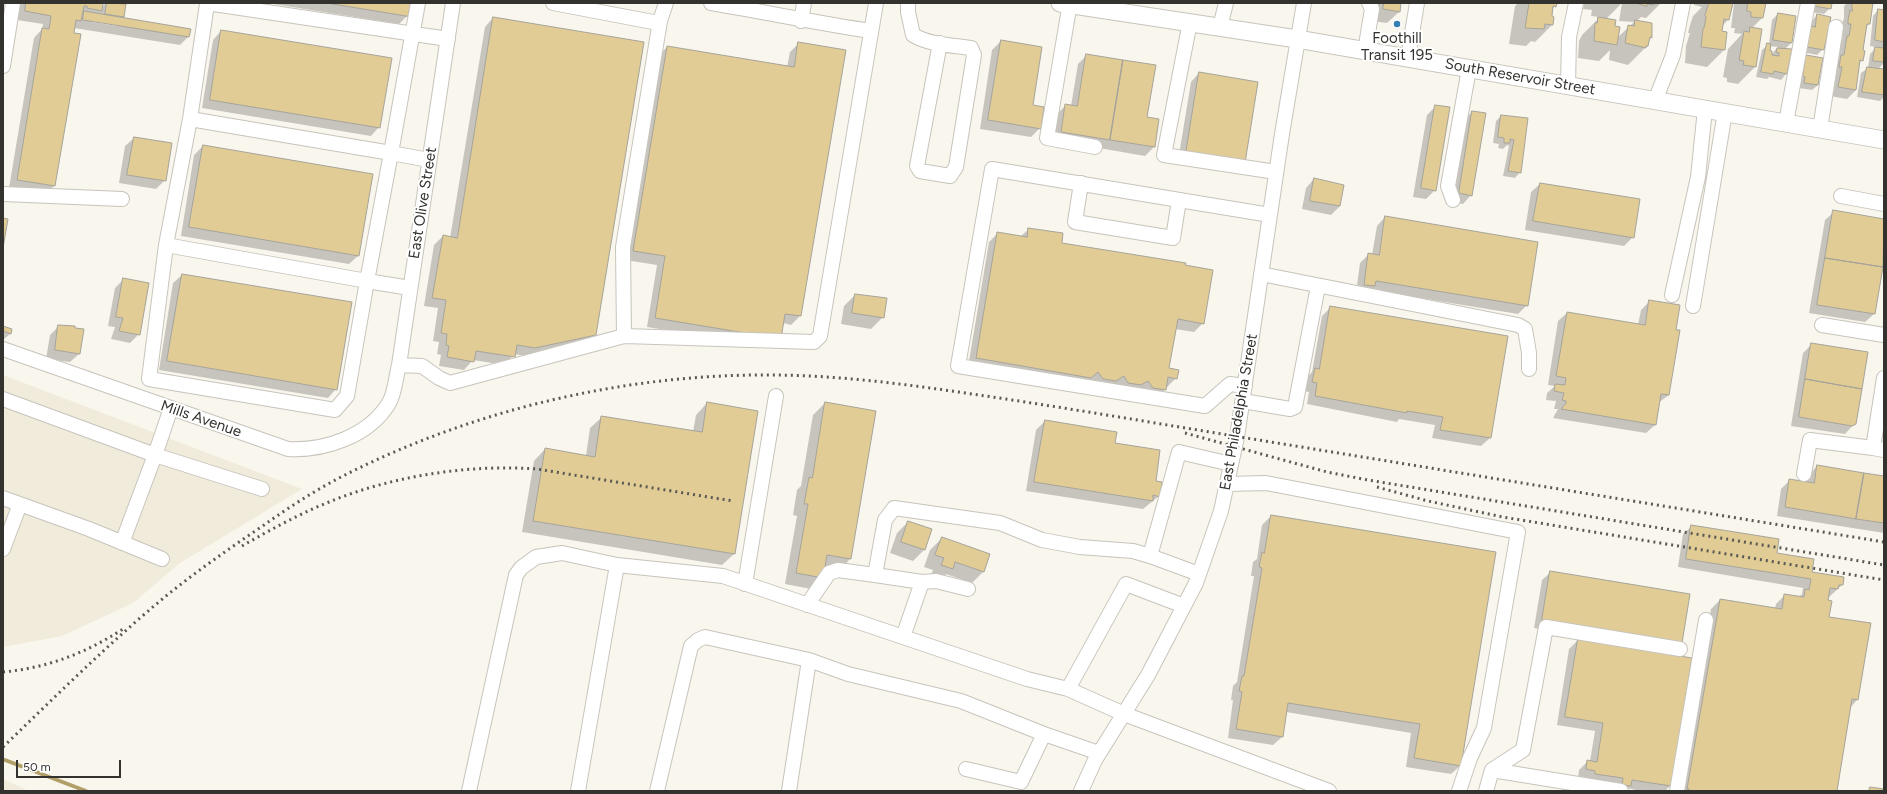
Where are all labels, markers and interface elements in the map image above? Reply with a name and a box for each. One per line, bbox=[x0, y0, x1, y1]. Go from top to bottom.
marker: Foothill Transit 195 bbox=[1392, 19, 1402, 29]
place label: Foothill Transit 195 bbox=[1361, 30, 1433, 65]
street label: South Reservoir Street bbox=[1443, 55, 1597, 99]
street label: East Olive Street bbox=[405, 146, 441, 260]
street label: East Philadelphia Street bbox=[1216, 332, 1262, 492]
street label: Mills Avenue bbox=[158, 397, 244, 441]
scale bar bbox=[18, 752, 123, 778]
text: 50 m bbox=[23, 760, 51, 774]

